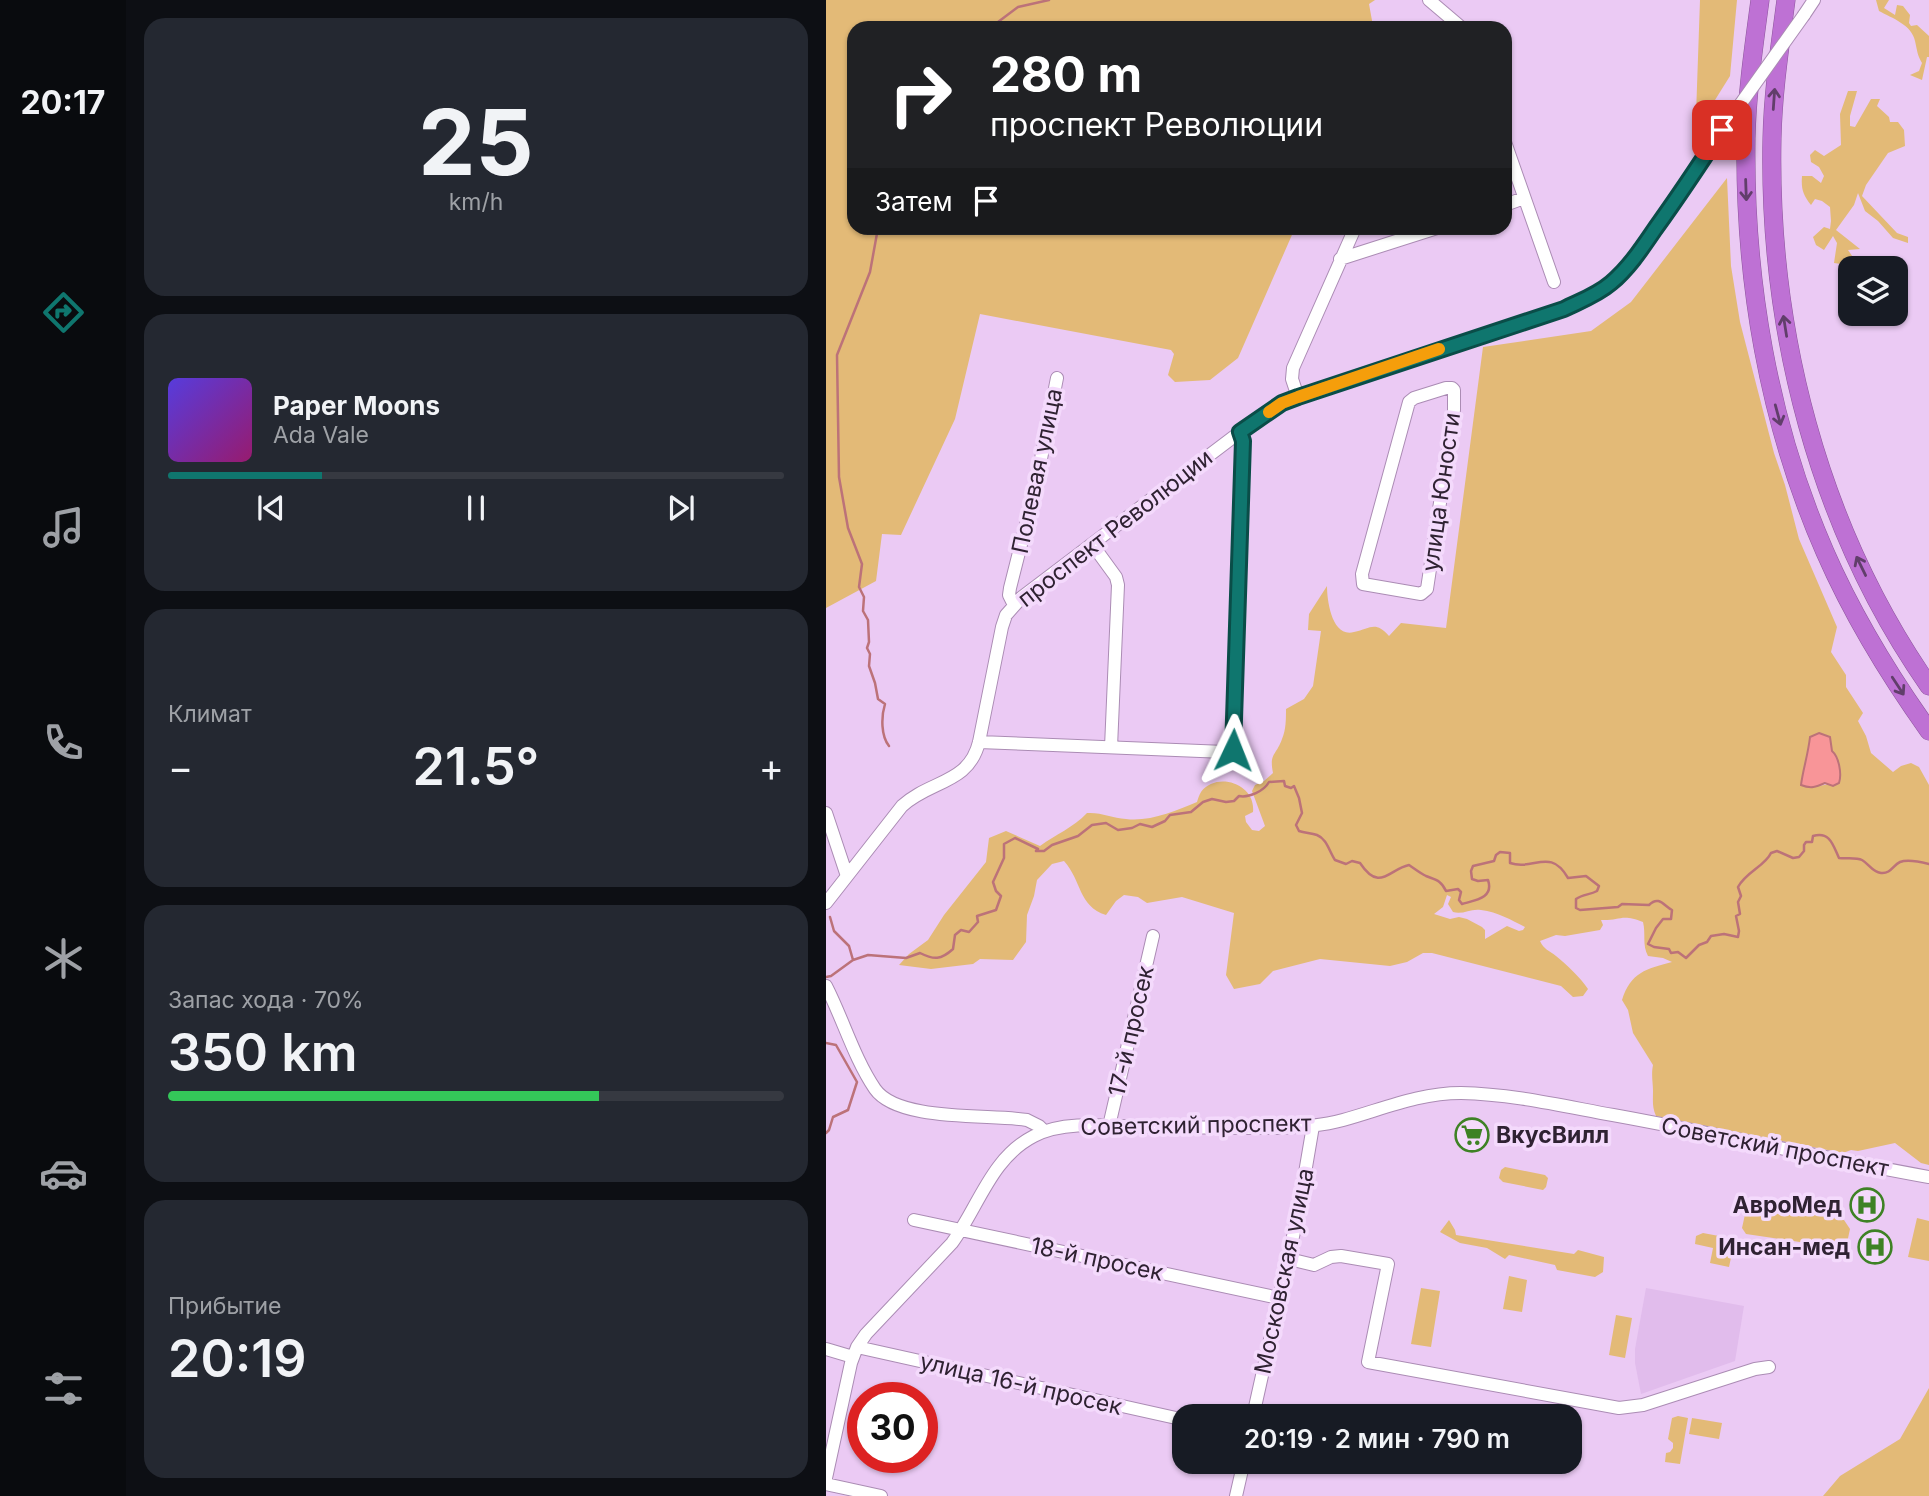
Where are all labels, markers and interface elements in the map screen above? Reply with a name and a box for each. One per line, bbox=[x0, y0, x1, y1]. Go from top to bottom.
text: 280 m bbox=[990, 45, 1142, 104]
icon: right bbox=[875, 49, 966, 140]
text: 20:17 bbox=[21, 83, 105, 122]
text: 25 bbox=[418, 87, 534, 197]
one-way arrow bbox=[1768, 88, 1781, 111]
pin bbox=[1692, 100, 1752, 160]
text: проспект Революции bbox=[990, 105, 1323, 144]
icon: arrive bbox=[1703, 111, 1741, 149]
one-way arrow bbox=[1740, 178, 1753, 201]
icon: arrive bbox=[967, 182, 1005, 220]
text: Затем bbox=[875, 186, 953, 217]
text: km/h bbox=[449, 188, 503, 216]
map controls bbox=[1838, 256, 1908, 326]
button: layers bbox=[1838, 256, 1908, 326]
icon: directions bbox=[39, 288, 88, 337]
one-way arrow bbox=[1778, 315, 1791, 338]
street label: Полевая улица bbox=[1006, 386, 1068, 556]
text: Paper Moons bbox=[273, 390, 440, 421]
one-way arrow bbox=[1772, 403, 1785, 426]
street label: улица Юности bbox=[1416, 411, 1466, 573]
text: Ada Vale bbox=[273, 421, 369, 449]
street label: проспект Революции bbox=[1012, 443, 1218, 613]
icon: previous bbox=[252, 489, 290, 527]
icon: pause bbox=[457, 489, 495, 527]
icon: next bbox=[662, 489, 700, 527]
icon: music bbox=[39, 503, 88, 552]
one-way arrow bbox=[1853, 556, 1867, 577]
one-way arrow bbox=[1891, 676, 1906, 695]
text: Климат bbox=[168, 700, 252, 728]
position arrow bbox=[1196, 713, 1270, 787]
icon: phone bbox=[39, 718, 88, 767]
text: 21.5° bbox=[413, 735, 539, 798]
text: − bbox=[168, 744, 193, 790]
text: + bbox=[759, 744, 784, 790]
icon: climate bbox=[39, 934, 88, 983]
street label: 17-й просек bbox=[1102, 962, 1160, 1099]
text: Запас хода · 70% bbox=[168, 986, 364, 1014]
text: 350 km bbox=[168, 1021, 358, 1084]
street label: Советский проспект bbox=[1080, 1109, 1312, 1141]
street label: Советский проспект bbox=[1659, 1111, 1891, 1183]
supermarket icon: ВкусВилл bbox=[1453, 1116, 1491, 1154]
place label: ВкусВилл bbox=[1496, 1121, 1609, 1149]
icon: car bbox=[39, 1149, 88, 1198]
street label: Московская улица bbox=[1249, 1166, 1319, 1376]
hospital icon: АвроМед bbox=[1848, 1186, 1886, 1224]
place label: АвроМед bbox=[1732, 1191, 1842, 1219]
hospital icon: Инсан-мед bbox=[1856, 1228, 1894, 1266]
street label: 18-й просек bbox=[1028, 1231, 1166, 1287]
place label: Инсан-мед bbox=[1718, 1233, 1850, 1261]
text: Прибытие bbox=[168, 1292, 281, 1320]
text: 20:19 bbox=[168, 1327, 307, 1390]
street label: улица 16-й просек bbox=[917, 1347, 1125, 1421]
icon: filters bbox=[39, 1364, 88, 1413]
speed limit sign: 30 bbox=[847, 1382, 938, 1473]
text: 20:19 · 2 мин · 790 m bbox=[1244, 1423, 1510, 1454]

